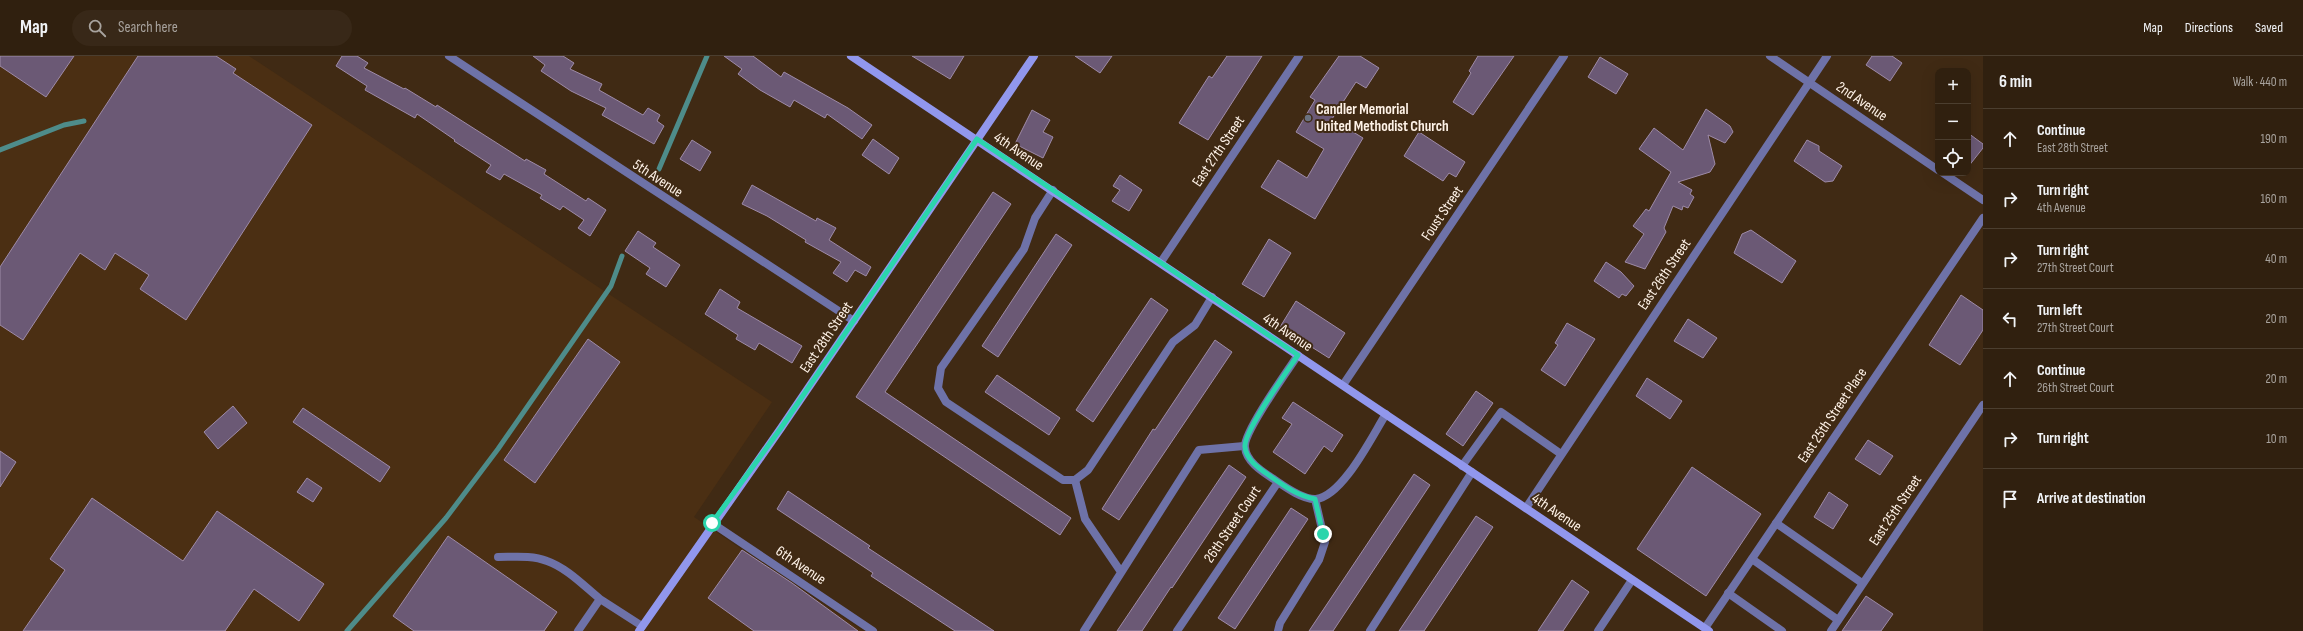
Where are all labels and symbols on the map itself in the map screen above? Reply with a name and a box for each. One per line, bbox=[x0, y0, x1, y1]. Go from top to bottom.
street label: 2nd Avenue bbox=[1832, 77, 1891, 125]
place label: Candler Memorial United Methodist Church bbox=[1316, 100, 1449, 136]
street label: East 27th Street bbox=[1188, 112, 1249, 190]
marker: Candler Memorial United Methodist Church bbox=[1303, 113, 1313, 123]
street label: 4th Avenue bbox=[990, 128, 1047, 175]
street label: 5th Avenue bbox=[629, 155, 686, 202]
street label: Foust Street bbox=[1417, 182, 1468, 244]
street label: East 26th Street bbox=[1634, 235, 1695, 314]
street label: East 28th Street bbox=[796, 298, 857, 377]
street label: 4th Avenue bbox=[1259, 309, 1316, 356]
street label: East 25th Street Place bbox=[1794, 364, 1871, 466]
street label: East 25th Street bbox=[1865, 471, 1926, 549]
street label: 26th Street Court bbox=[1200, 482, 1265, 566]
street label: 4th Avenue bbox=[1528, 489, 1585, 536]
route start bbox=[703, 514, 721, 532]
route end bbox=[1314, 525, 1332, 543]
street label: 6th Avenue bbox=[772, 542, 830, 589]

